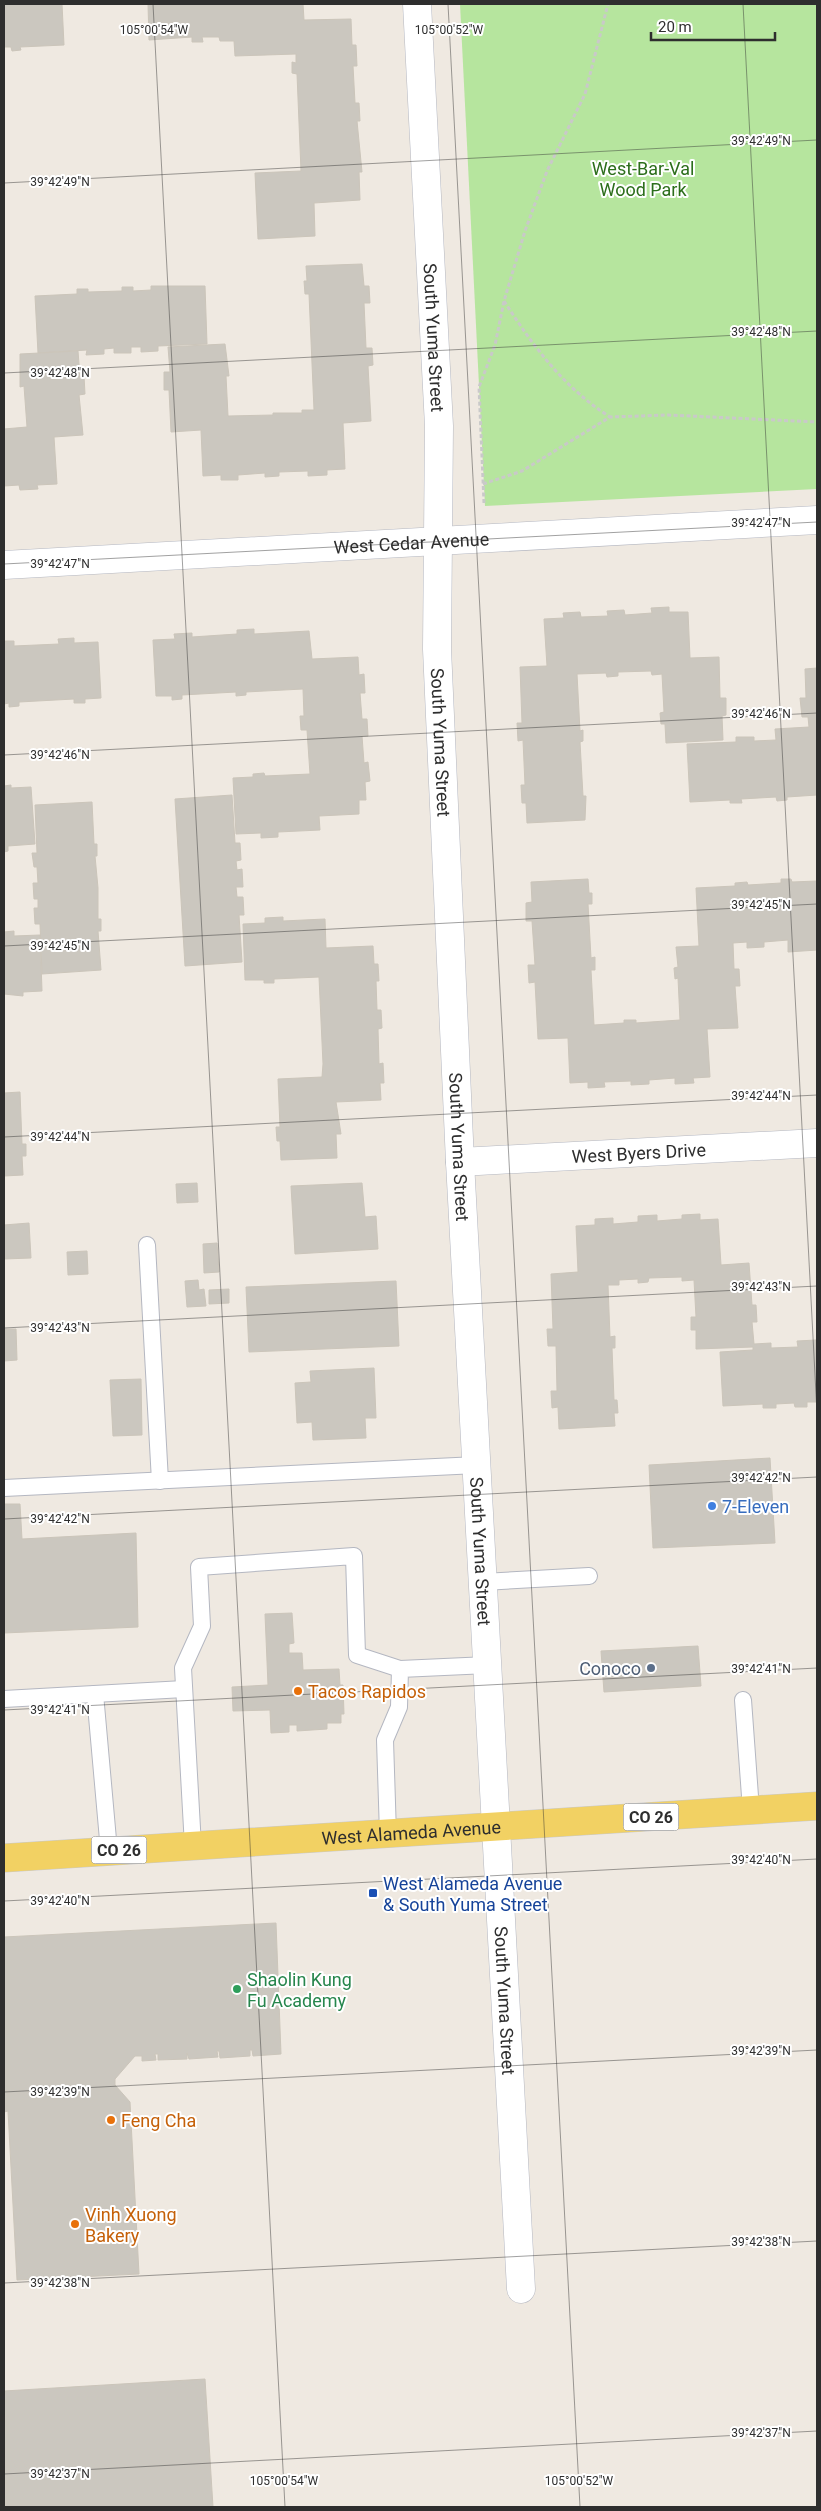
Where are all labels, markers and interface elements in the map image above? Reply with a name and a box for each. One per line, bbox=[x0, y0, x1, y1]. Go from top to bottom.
scale bar bbox=[651, 10, 775, 42]
text: 20 m bbox=[658, 18, 692, 36]
text: 105°00'54"W bbox=[120, 23, 188, 37]
text: 105°00'52"W bbox=[415, 23, 483, 37]
text: 39°42'49"N bbox=[731, 134, 791, 148]
park label: West-Bar-Val Wood Park bbox=[592, 158, 694, 200]
text: 39°42'49"N bbox=[30, 175, 90, 189]
street label: South Yuma Street bbox=[420, 263, 449, 413]
text: 39°42'48"N bbox=[731, 325, 791, 339]
text: 39°42'48"N bbox=[30, 366, 90, 380]
text: 39°42'47"N bbox=[731, 516, 791, 530]
street label: West Cedar Avenue bbox=[333, 528, 490, 557]
text: 39°42'47"N bbox=[30, 557, 90, 571]
street label: South Yuma Street bbox=[427, 667, 455, 817]
text: 39°42'46"N bbox=[731, 707, 791, 721]
text: 39°42'46"N bbox=[30, 748, 90, 762]
text: 39°42'45"N bbox=[731, 898, 791, 912]
text: 39°42'45"N bbox=[30, 939, 90, 953]
street label: South Yuma Street bbox=[445, 1072, 474, 1222]
text: 39°42'44"N bbox=[731, 1089, 791, 1103]
text: 39°42'44"N bbox=[30, 1130, 90, 1144]
street label: West Byers Drive bbox=[571, 1138, 706, 1167]
text: 39°42'43"N bbox=[731, 1280, 791, 1294]
text: 39°42'43"N bbox=[30, 1321, 90, 1335]
text: 39°42'42"N bbox=[731, 1471, 791, 1485]
street label: South Yuma Street bbox=[467, 1476, 496, 1626]
place label: 7-Eleven bbox=[722, 1496, 789, 1517]
marker: 7-Eleven bbox=[706, 1500, 718, 1512]
text: 39°42'42"N bbox=[30, 1512, 90, 1526]
place label: Conoco bbox=[579, 1658, 641, 1679]
marker: Conoco bbox=[645, 1662, 657, 1674]
text: 39°42'41"N bbox=[731, 1662, 791, 1676]
place label: Tacos Rapidos bbox=[308, 1681, 426, 1702]
marker: Tacos Rapidos bbox=[292, 1685, 304, 1697]
text: 39°42'41"N bbox=[30, 1703, 90, 1717]
road number: CO 26 bbox=[624, 1804, 678, 1830]
street label: West Alameda Avenue bbox=[321, 1816, 501, 1848]
road number: CO 26 bbox=[92, 1836, 146, 1864]
text: 39°42'40"N bbox=[731, 1853, 791, 1867]
place label: West Alameda Avenue & South Yuma Street bbox=[383, 1873, 562, 1915]
marker: West Alameda Avenue & South Yuma Street bbox=[367, 1887, 379, 1899]
text: 39°42'40"N bbox=[30, 1894, 90, 1908]
street label: South Yuma Street bbox=[491, 1926, 520, 2076]
place label: Shaolin Kung Fu Academy bbox=[247, 1969, 352, 2011]
marker: Shaolin Kung Fu Academy bbox=[231, 1983, 243, 1995]
text: 39°42'39"N bbox=[731, 2044, 791, 2058]
text: 39°42'39"N bbox=[30, 2085, 90, 2099]
place label: Feng Cha bbox=[121, 2110, 196, 2131]
marker: Feng Cha bbox=[105, 2114, 117, 2126]
place label: Vinh Xuong Bakery bbox=[85, 2204, 177, 2246]
marker: Vinh Xuong Bakery bbox=[69, 2218, 81, 2230]
text: 39°42'38"N bbox=[731, 2235, 791, 2249]
text: 39°42'38"N bbox=[30, 2276, 90, 2290]
text: 39°42'37"N bbox=[731, 2426, 791, 2440]
text: 39°42'37"N bbox=[30, 2467, 90, 2481]
text: 105°00'54"W bbox=[250, 2474, 318, 2488]
text: 105°00'52"W bbox=[545, 2474, 613, 2488]

